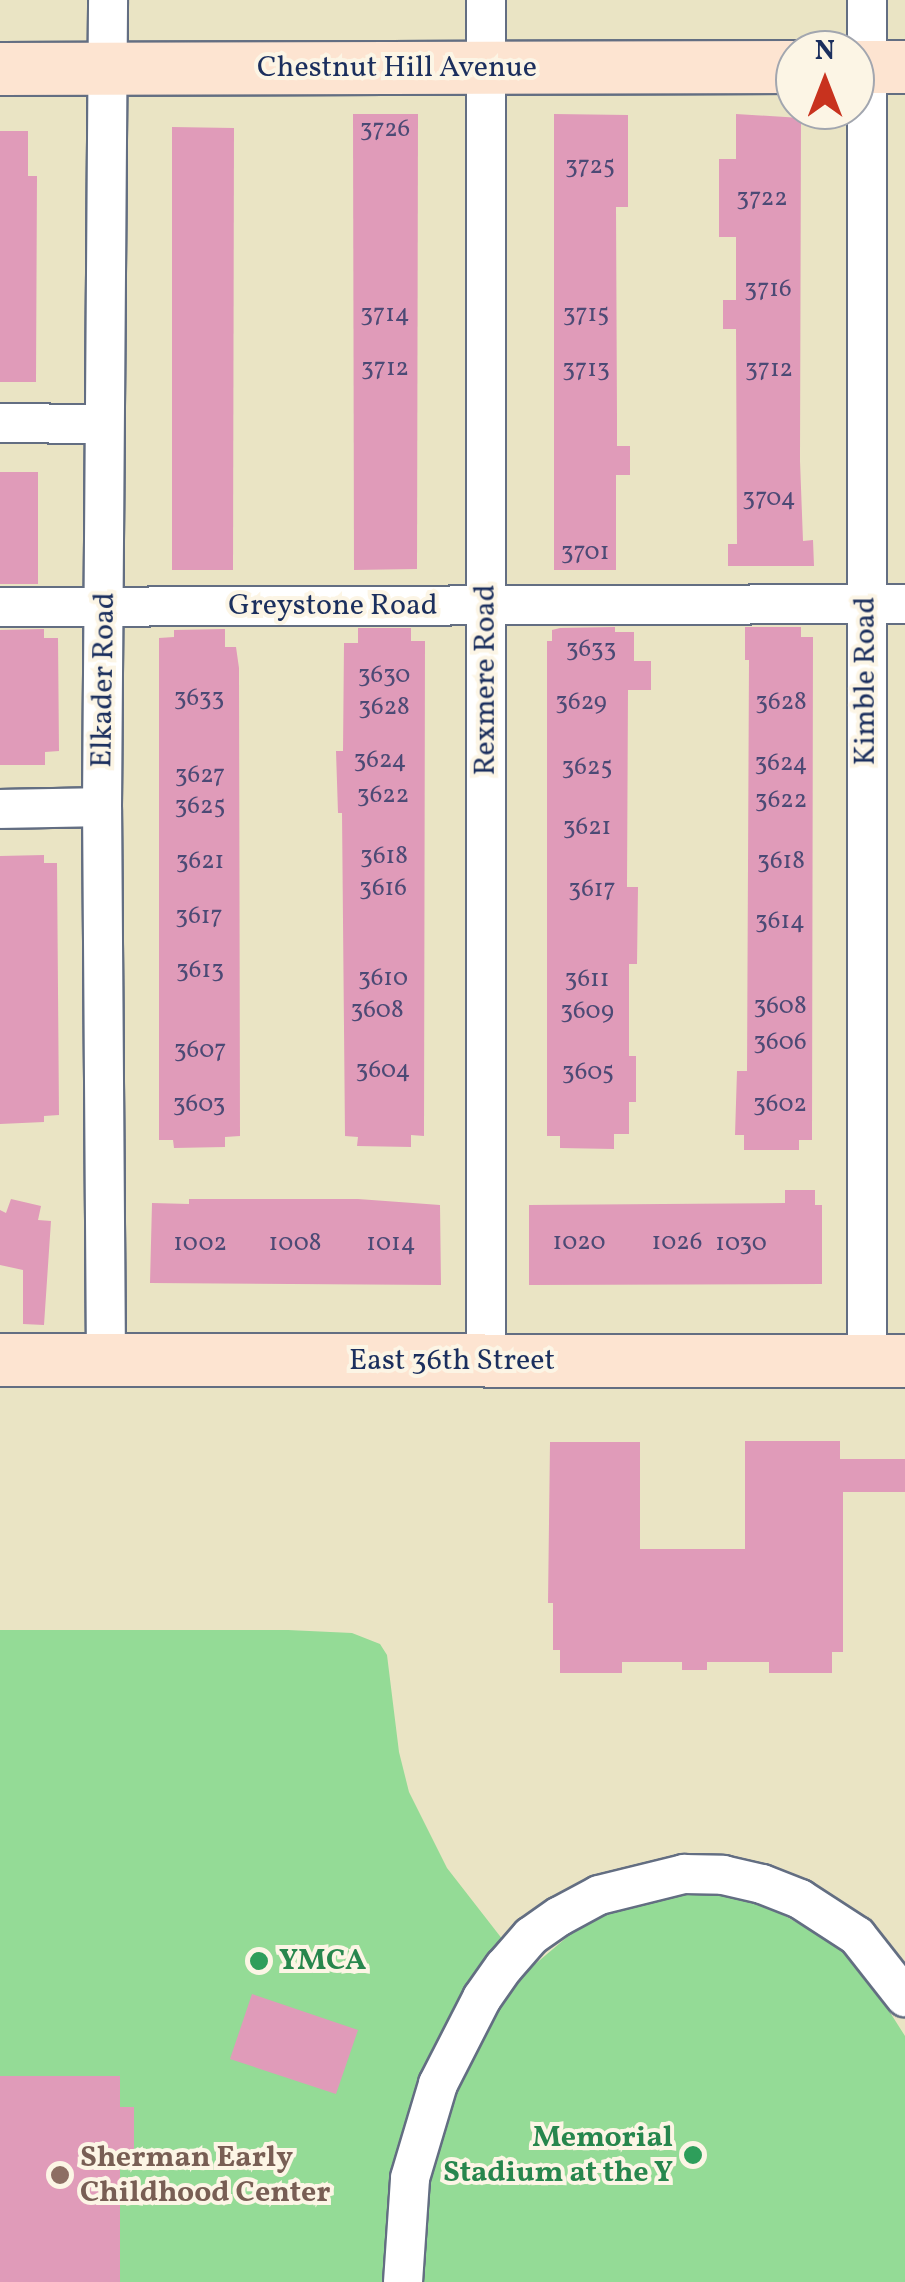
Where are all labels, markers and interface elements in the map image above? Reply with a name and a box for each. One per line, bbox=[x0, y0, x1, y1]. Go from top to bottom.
north arrow bbox=[775, 30, 875, 130]
text: N bbox=[815, 32, 835, 71]
street label: Chestnut Hill Avenue bbox=[257, 50, 537, 86]
house number: 3726 bbox=[360, 115, 410, 145]
house number: 3725 bbox=[565, 152, 615, 182]
house number: 3722 bbox=[736, 184, 788, 214]
house number: 3716 bbox=[744, 275, 792, 305]
house number: 3714 bbox=[360, 300, 410, 330]
house number: 3715 bbox=[563, 300, 609, 330]
house number: 3712 bbox=[361, 354, 409, 384]
house number: 3713 bbox=[562, 355, 610, 385]
house number: 3712 bbox=[745, 355, 793, 385]
house number: 3704 bbox=[742, 484, 796, 514]
house number: 3701 bbox=[561, 538, 609, 568]
street label: Rexmere Road bbox=[468, 584, 504, 776]
street label: Greystone Road bbox=[228, 588, 438, 624]
street label: Elkader Road bbox=[84, 592, 124, 768]
street label: Kimble Road bbox=[848, 597, 884, 765]
house number: 3633 bbox=[566, 635, 616, 665]
house number: 3630 bbox=[358, 661, 410, 691]
house number: 3633 bbox=[174, 684, 224, 714]
house number: 3629 bbox=[555, 688, 607, 718]
house number: 3628 bbox=[755, 688, 807, 718]
house number: 3628 bbox=[358, 693, 410, 723]
house number: 3624 bbox=[353, 746, 407, 776]
house number: 3624 bbox=[754, 749, 808, 779]
house number: 3625 bbox=[562, 753, 612, 783]
house number: 3627 bbox=[175, 761, 225, 791]
house number: 3622 bbox=[357, 781, 409, 811]
house number: 3622 bbox=[755, 786, 807, 816]
house number: 3625 bbox=[175, 792, 225, 822]
house number: 3621 bbox=[563, 813, 611, 843]
house number: 3618 bbox=[360, 842, 408, 872]
house number: 3621 bbox=[176, 847, 224, 877]
house number: 3618 bbox=[757, 847, 805, 877]
house number: 3616 bbox=[359, 874, 407, 904]
house number: 3617 bbox=[568, 875, 616, 905]
house number: 3617 bbox=[175, 902, 223, 932]
house number: 3614 bbox=[755, 907, 805, 937]
house number: 3613 bbox=[176, 956, 224, 986]
house number: 3610 bbox=[358, 964, 408, 994]
house number: 3611 bbox=[565, 965, 609, 995]
house number: 3608 bbox=[753, 992, 807, 1022]
house number: 3608 bbox=[350, 996, 404, 1026]
house number: 3609 bbox=[560, 997, 614, 1027]
house number: 3606 bbox=[753, 1028, 807, 1058]
house number: 3607 bbox=[174, 1036, 226, 1066]
house number: 3604 bbox=[356, 1056, 410, 1086]
house number: 3605 bbox=[562, 1058, 614, 1088]
house number: 3603 bbox=[173, 1090, 225, 1120]
house number: 3602 bbox=[753, 1090, 807, 1120]
house number: 1020 bbox=[553, 1228, 605, 1258]
house number: 1026 bbox=[652, 1228, 702, 1258]
house number: 1002 bbox=[173, 1229, 227, 1259]
house number: 1008 bbox=[269, 1229, 321, 1259]
house number: 1014 bbox=[366, 1229, 416, 1259]
house number: 1030 bbox=[715, 1229, 767, 1259]
street label: East 36th Street bbox=[349, 1343, 555, 1379]
place label: YMCA bbox=[279, 1943, 366, 1979]
marker: YMCA bbox=[248, 1950, 270, 1972]
place label: Memorial Stadium at the Y bbox=[442, 2120, 673, 2190]
place label: Sherman Early Childhood Center bbox=[80, 2140, 330, 2210]
marker: Memorial Stadium at the Y bbox=[682, 2144, 704, 2166]
marker: Sherman Early Childhood Center bbox=[49, 2164, 71, 2186]

